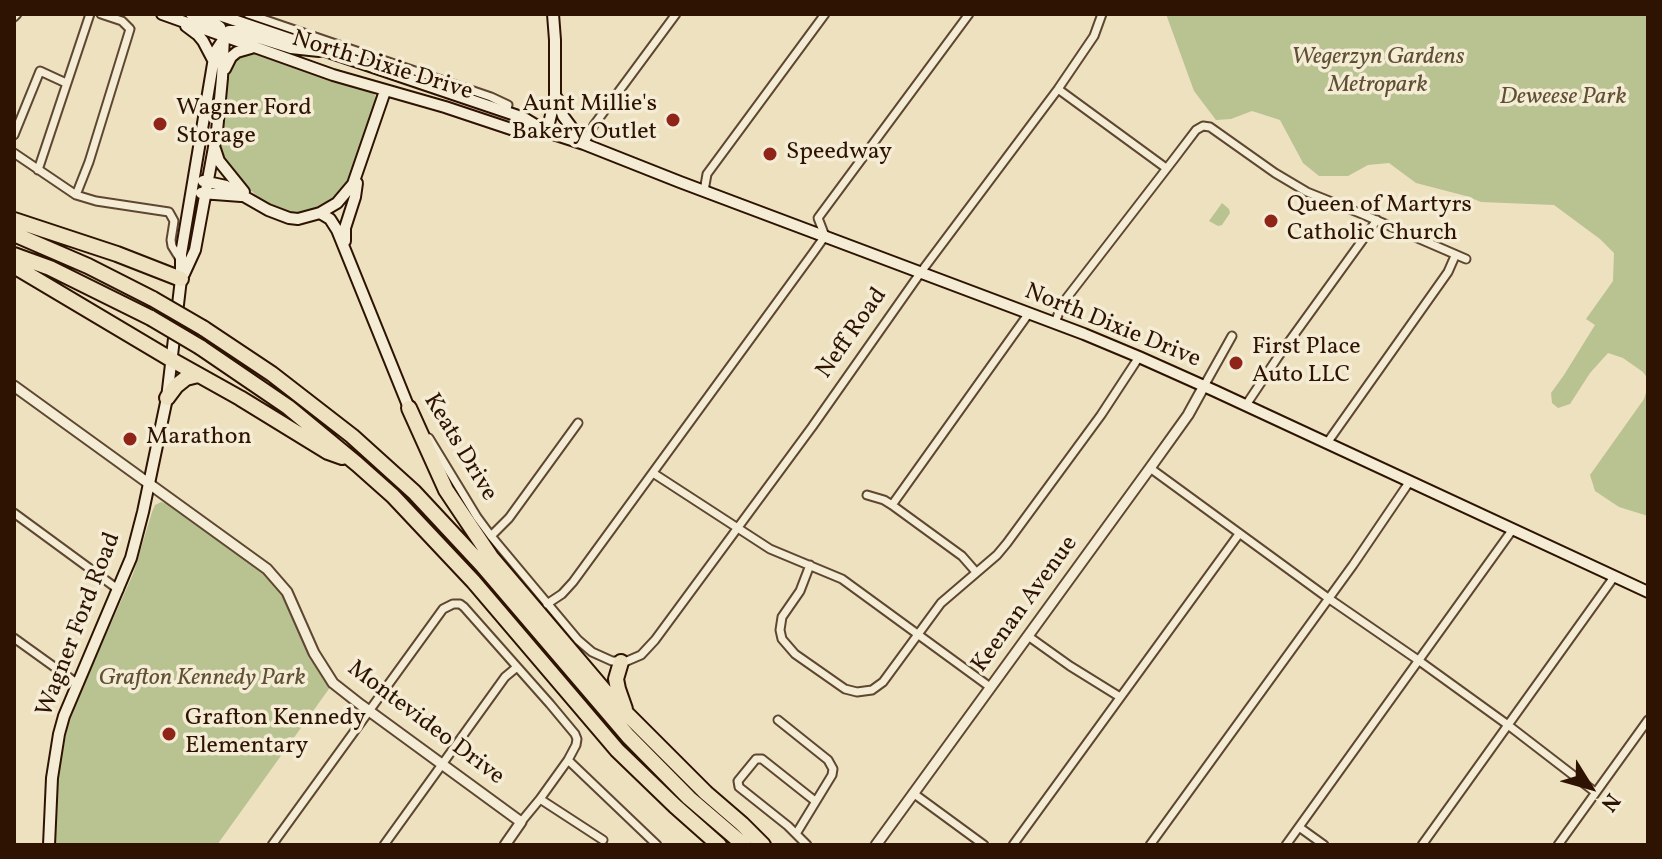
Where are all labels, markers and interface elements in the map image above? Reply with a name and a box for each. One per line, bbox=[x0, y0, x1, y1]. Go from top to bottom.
street label: North Dixie Drive bbox=[288, 26, 476, 108]
park label: Wegerzyn Gardens Metropark bbox=[1291, 45, 1465, 101]
park label: Deweese Park bbox=[1499, 85, 1627, 113]
place label: Aunt Millie's Bakery Outlet bbox=[512, 92, 657, 148]
place label: Wagner Ford Storage bbox=[176, 96, 312, 152]
marker: Aunt Millie's Bakery Outlet bbox=[664, 111, 682, 129]
marker: Wagner Ford Storage bbox=[151, 115, 169, 133]
place label: Speedway bbox=[786, 140, 892, 168]
marker: Speedway bbox=[761, 145, 779, 163]
place label: Queen of Martyrs Catholic Church bbox=[1287, 193, 1472, 249]
marker: Queen of Martyrs Catholic Church bbox=[1262, 212, 1280, 230]
street label: North Dixie Drive bbox=[1020, 279, 1204, 375]
street label: Neff Road bbox=[811, 283, 895, 385]
place label: First Place Auto LLC bbox=[1252, 335, 1361, 391]
marker: First Place Auto LLC bbox=[1227, 354, 1245, 372]
street label: Keats Drive bbox=[416, 389, 502, 507]
place label: Marathon bbox=[146, 425, 252, 453]
marker: Marathon bbox=[121, 430, 139, 448]
street label: Wagner Ford Road bbox=[32, 529, 128, 721]
street label: Keenan Avenue bbox=[967, 531, 1085, 679]
street label: Montevideo Drive bbox=[341, 656, 509, 792]
park label: Grafton Kennedy Park bbox=[98, 666, 306, 694]
place label: Grafton Kennedy Elementary bbox=[185, 706, 366, 762]
marker: Grafton Kennedy Elementary bbox=[160, 725, 178, 743]
north arrow bbox=[1550, 747, 1630, 827]
text: N bbox=[1592, 786, 1627, 817]

